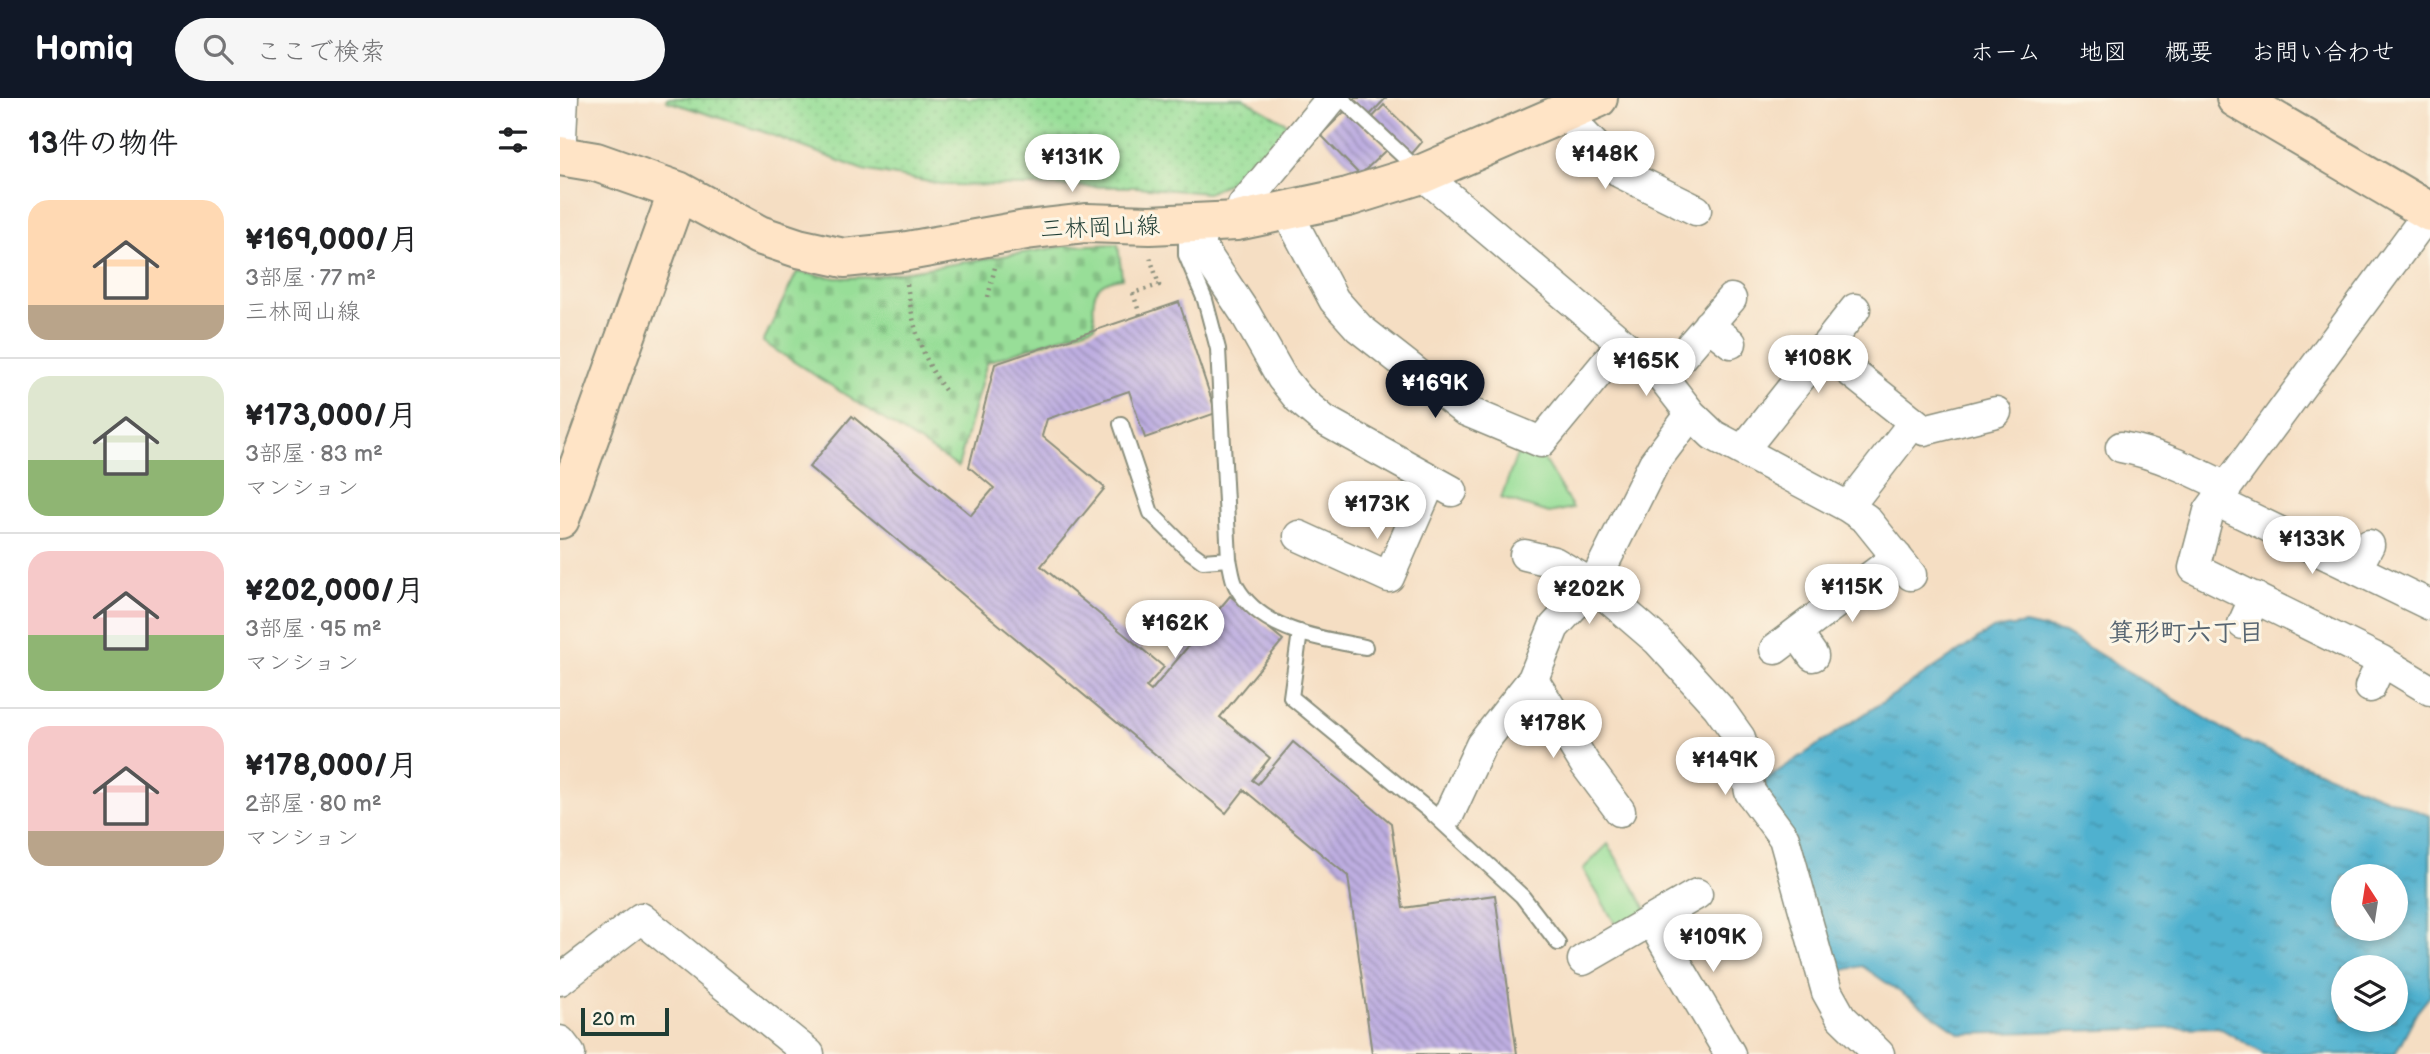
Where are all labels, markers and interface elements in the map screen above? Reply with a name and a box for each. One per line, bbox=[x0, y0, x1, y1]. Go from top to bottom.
search box bbox=[175, 18, 665, 81]
text: Homiq bbox=[35, 29, 133, 69]
icon: search bbox=[199, 30, 237, 68]
text: ここで検索 bbox=[255, 37, 385, 68]
text: ホーム bbox=[1970, 38, 2041, 67]
text: 地図 bbox=[2079, 38, 2127, 67]
text: 概要 bbox=[2165, 38, 2213, 67]
text: お問い合わせ bbox=[2251, 38, 2395, 67]
icon: filters bbox=[494, 121, 532, 159]
text: 13件の物件 bbox=[28, 126, 178, 162]
pin: ¥148K bbox=[1556, 132, 1654, 191]
pin: ¥131K bbox=[1023, 134, 1121, 194]
text: ¥148K bbox=[1572, 140, 1638, 168]
text: ¥131K bbox=[1041, 143, 1103, 171]
street label: 三林岡山線 bbox=[1040, 211, 1160, 244]
text: ¥169,000/月 bbox=[245, 222, 419, 258]
icon: home bbox=[84, 228, 168, 312]
text: 3部屋 · 77 m² bbox=[245, 264, 376, 292]
text: 三林岡山線 bbox=[245, 298, 360, 326]
pin: ¥108K bbox=[1769, 336, 1867, 395]
pin: ¥165K bbox=[1597, 338, 1695, 398]
text: ¥108K bbox=[1784, 344, 1852, 372]
text: ¥165K bbox=[1613, 347, 1679, 375]
pin: ¥169K bbox=[1386, 360, 1484, 420]
text: ¥169K bbox=[1402, 369, 1468, 397]
text: ¥173,000/月 bbox=[245, 398, 417, 434]
icon: home bbox=[84, 404, 168, 488]
text: 3部屋 · 83 m² bbox=[245, 440, 383, 468]
text: マンション bbox=[245, 474, 359, 502]
pin: ¥173K bbox=[1328, 482, 1426, 541]
text: ¥173K bbox=[1344, 490, 1410, 518]
pin: ¥133K bbox=[2263, 517, 2361, 576]
text: ¥133K bbox=[2279, 525, 2345, 553]
pin: ¥115K bbox=[1803, 564, 1901, 624]
pin: ¥202K bbox=[1540, 566, 1638, 626]
text: ¥202,000/月 bbox=[245, 573, 425, 609]
text: ¥115K bbox=[1821, 573, 1883, 601]
text: ¥202K bbox=[1553, 575, 1625, 603]
icon: home bbox=[84, 579, 168, 663]
pin: ¥162K bbox=[1126, 601, 1224, 660]
text: ¥162K bbox=[1141, 609, 1209, 637]
text: 3部屋 · 95 m² bbox=[245, 615, 382, 643]
district label: 箕形町六丁目 bbox=[2108, 618, 2264, 649]
text: マンション bbox=[245, 649, 359, 677]
pin: ¥178K bbox=[1504, 700, 1602, 760]
text: ¥178K bbox=[1520, 709, 1586, 737]
pin: ¥149K bbox=[1676, 738, 1774, 797]
text: ¥149K bbox=[1692, 746, 1758, 774]
text: ¥178,000/月 bbox=[245, 748, 418, 784]
icon: home bbox=[84, 754, 168, 838]
text: 2部屋 · 80 m² bbox=[245, 790, 382, 818]
text: マンション bbox=[245, 824, 359, 852]
north arrow bbox=[2331, 864, 2408, 942]
map controls bbox=[2331, 864, 2408, 1032]
pin: ¥109K bbox=[1664, 914, 1762, 974]
text: ¥109K bbox=[1679, 923, 1747, 951]
button: layers bbox=[2331, 955, 2408, 1032]
scale bar bbox=[581, 1005, 668, 1037]
text: 20 m bbox=[592, 1008, 635, 1031]

